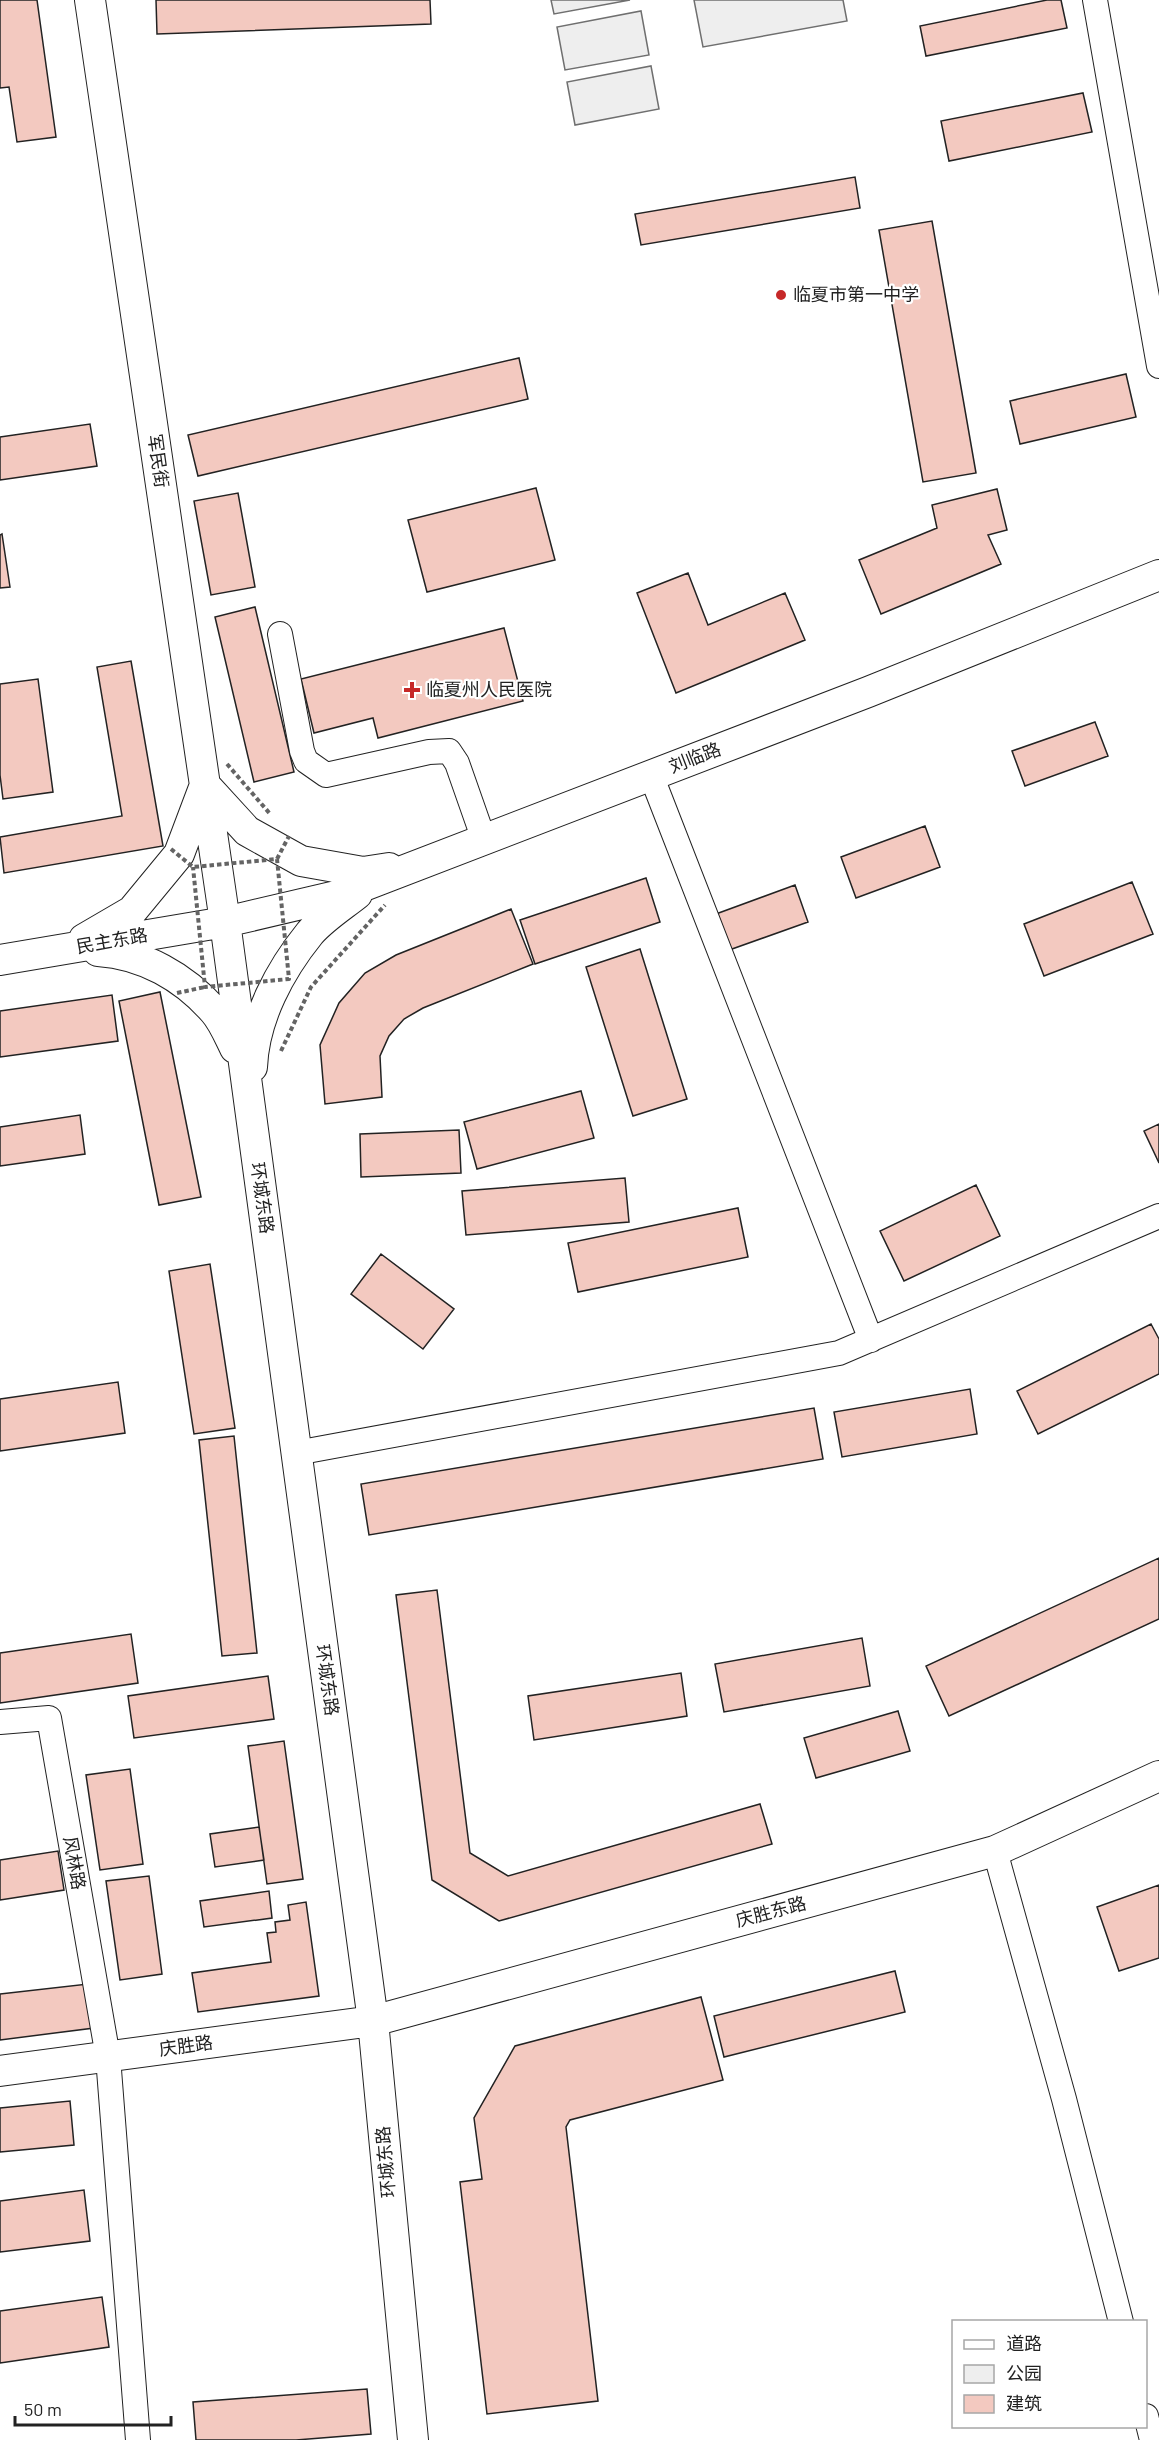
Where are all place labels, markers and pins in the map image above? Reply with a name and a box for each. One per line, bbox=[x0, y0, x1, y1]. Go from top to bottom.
place label: 临夏市第一中学 bbox=[793, 283, 919, 305]
marker: 临夏市第一中学 bbox=[774, 288, 788, 302]
place label: 临夏州人民医院 bbox=[426, 678, 552, 700]
marker: 临夏州人民医院 bbox=[403, 681, 421, 699]

